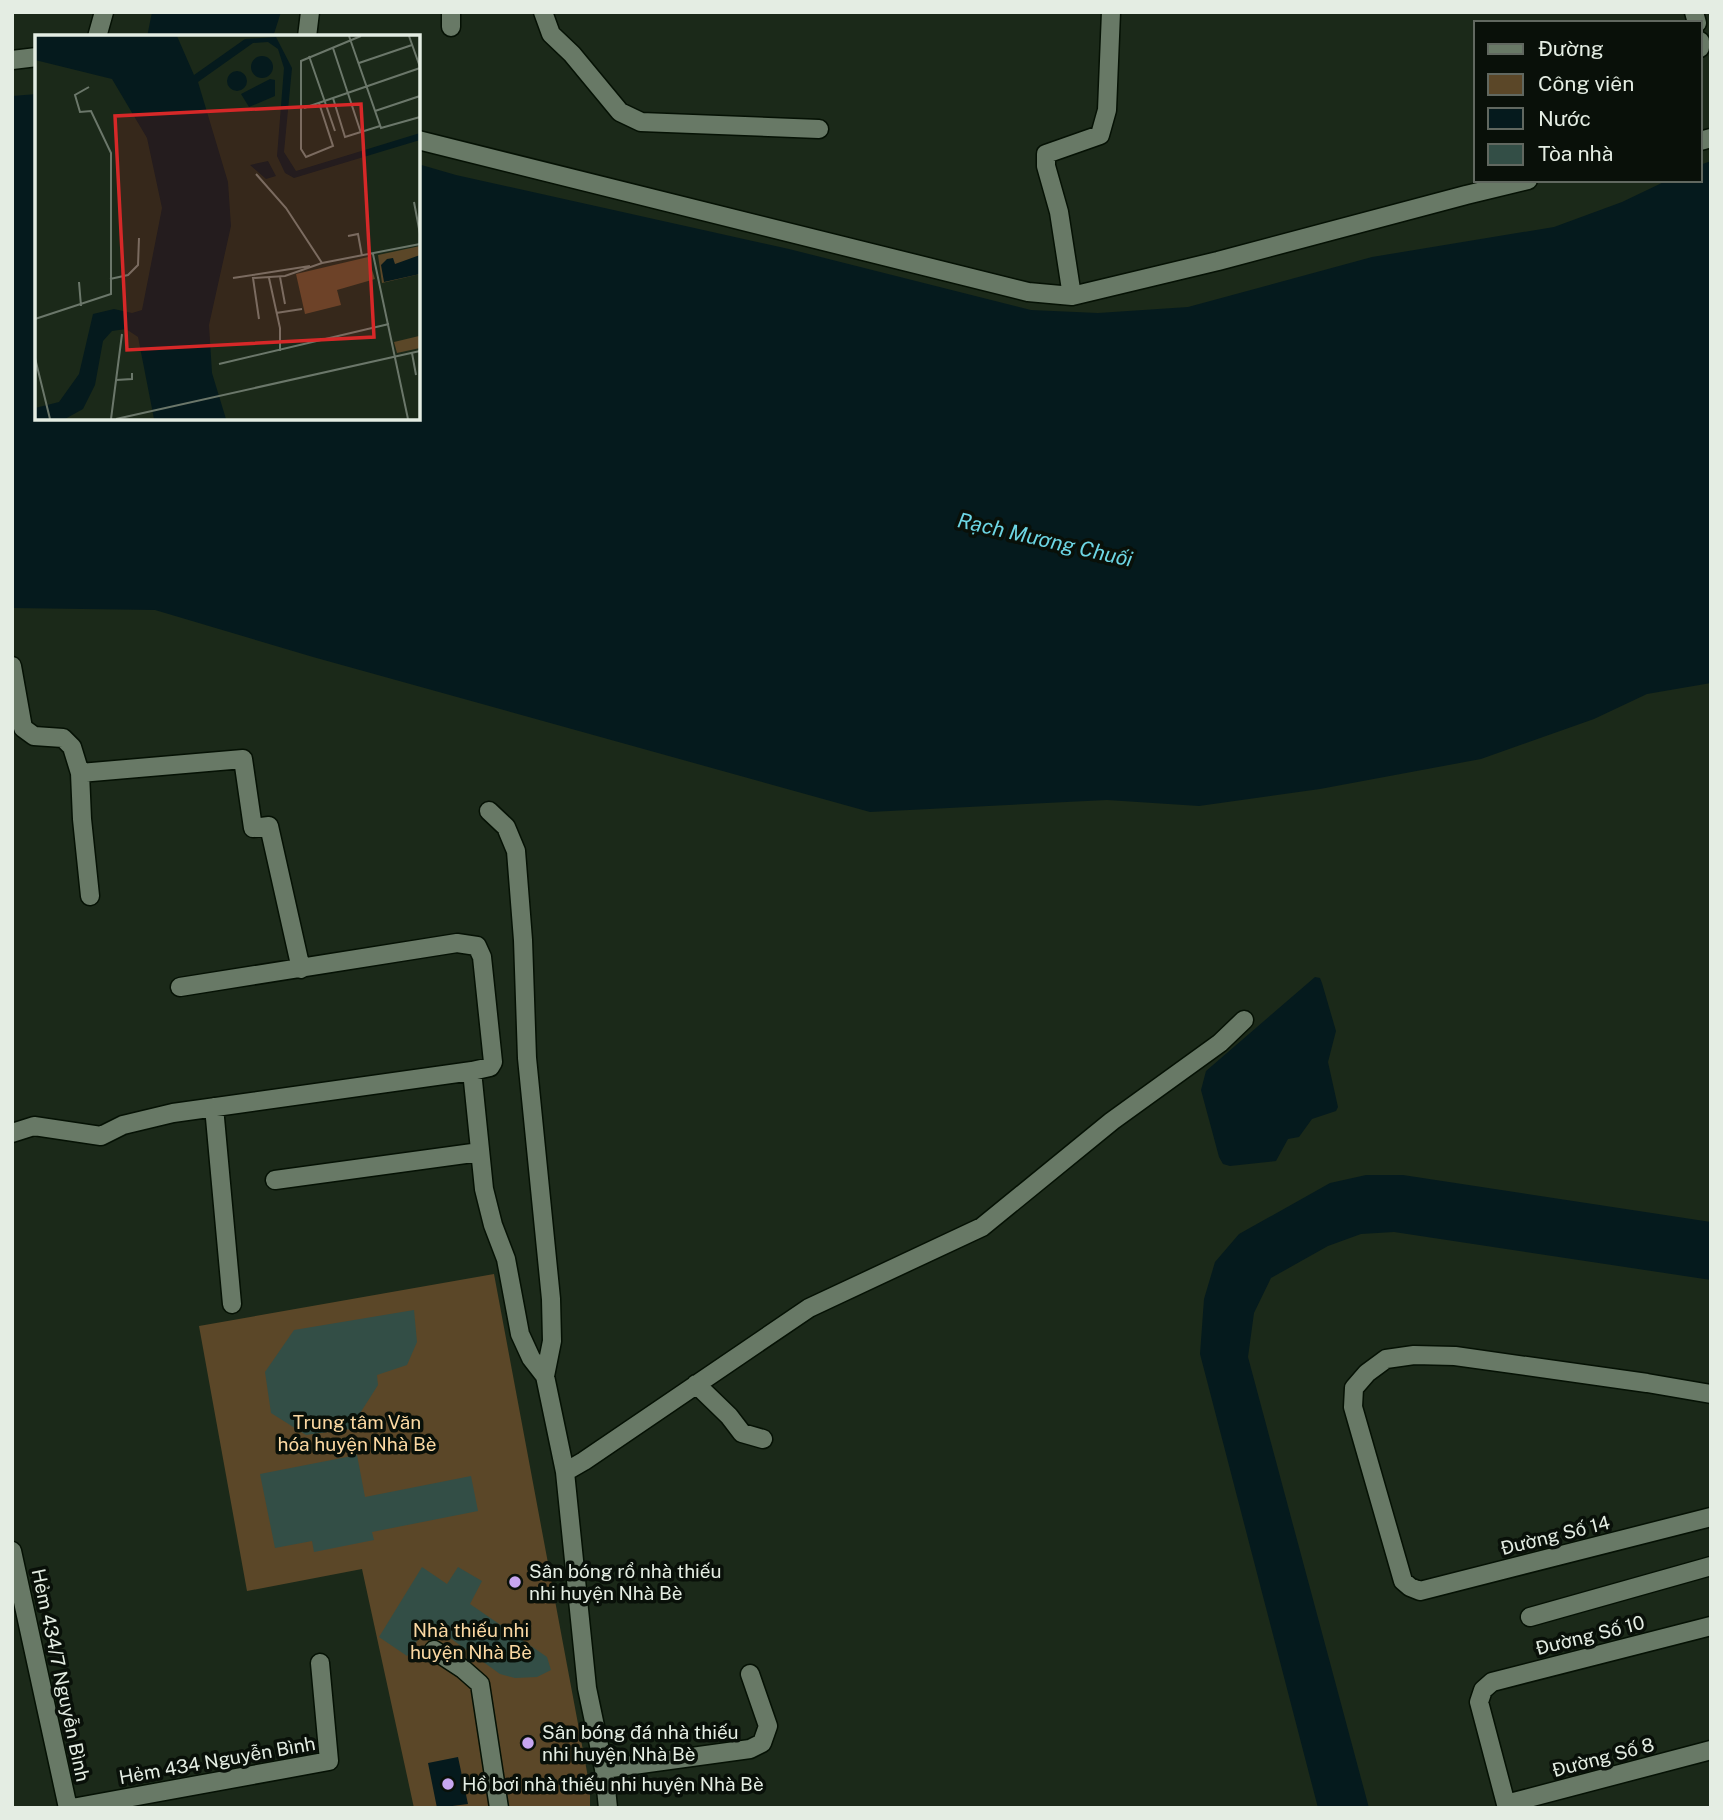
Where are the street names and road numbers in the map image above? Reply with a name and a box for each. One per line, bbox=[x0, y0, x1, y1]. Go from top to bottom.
street label: Đường Số 14 bbox=[1498, 1511, 1612, 1559]
street label: Hẻm 434/7 Nguyễn Bình bbox=[28, 1566, 94, 1784]
street label: Đường Số 10 bbox=[1533, 1611, 1647, 1659]
street label: Hẻm 434 Nguyễn Bình bbox=[117, 1732, 317, 1788]
street label: Đường Số 8 bbox=[1550, 1733, 1656, 1781]

